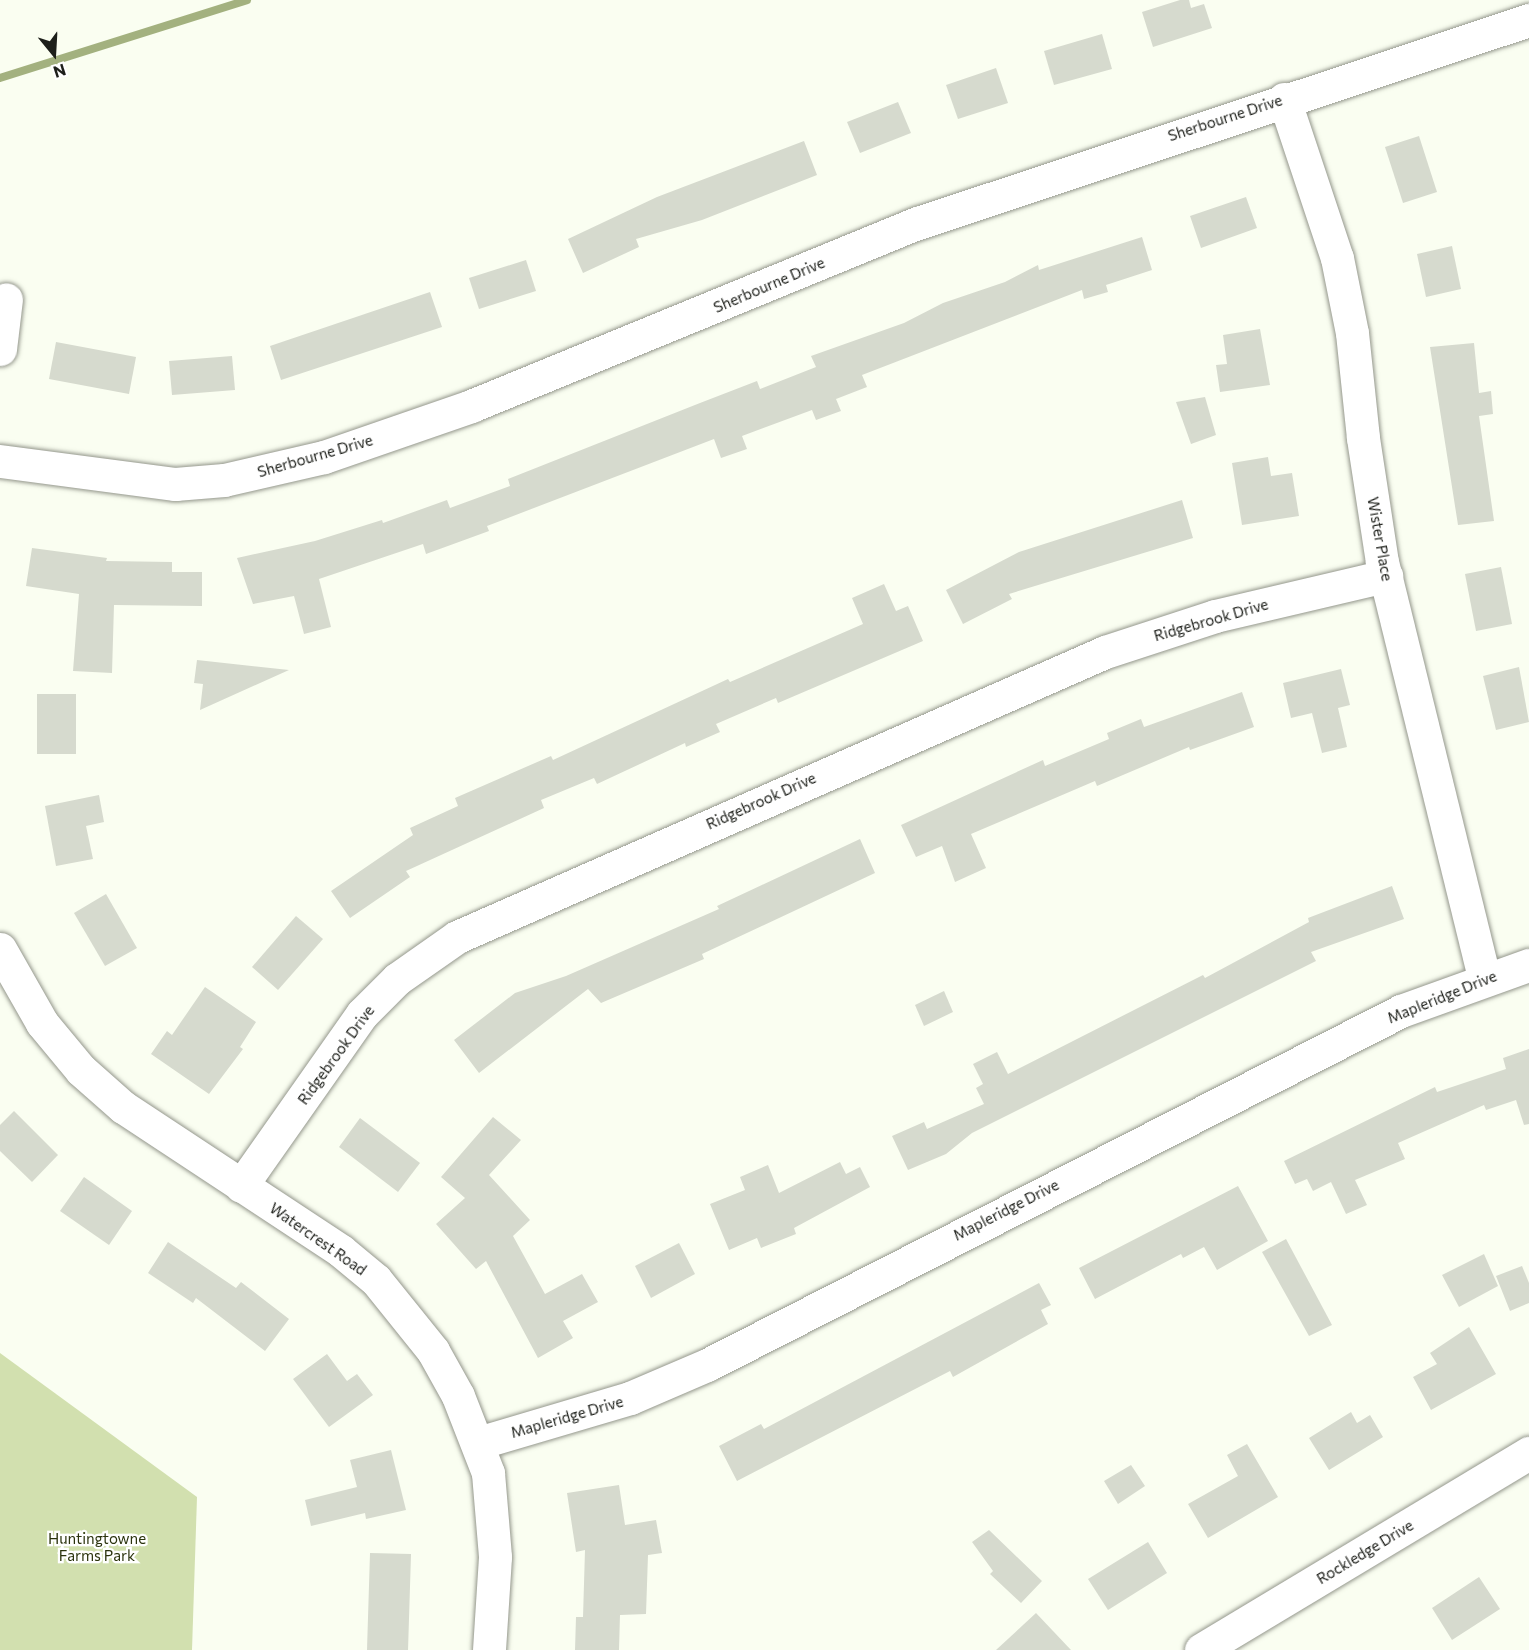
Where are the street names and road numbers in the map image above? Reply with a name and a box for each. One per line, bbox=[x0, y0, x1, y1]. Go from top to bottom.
street label: Sherbourne Drive bbox=[1166, 91, 1284, 145]
street label: Sherbourne Drive bbox=[711, 253, 827, 317]
street label: Sherbourne Drive bbox=[255, 431, 375, 481]
street label: Wister Place bbox=[1364, 496, 1396, 582]
street label: Ridgebrook Drive bbox=[1152, 595, 1270, 645]
street label: Ridgebrook Drive bbox=[703, 769, 819, 833]
street label: Mapleridge Drive bbox=[1385, 967, 1499, 1027]
street label: Ridgebrook Drive bbox=[294, 1002, 378, 1108]
street label: Mapleridge Drive bbox=[950, 1176, 1062, 1244]
street label: Watercrest Road bbox=[266, 1199, 370, 1279]
street label: Mapleridge Drive bbox=[509, 1392, 625, 1442]
street label: Rockledge Drive bbox=[1313, 1516, 1417, 1588]

